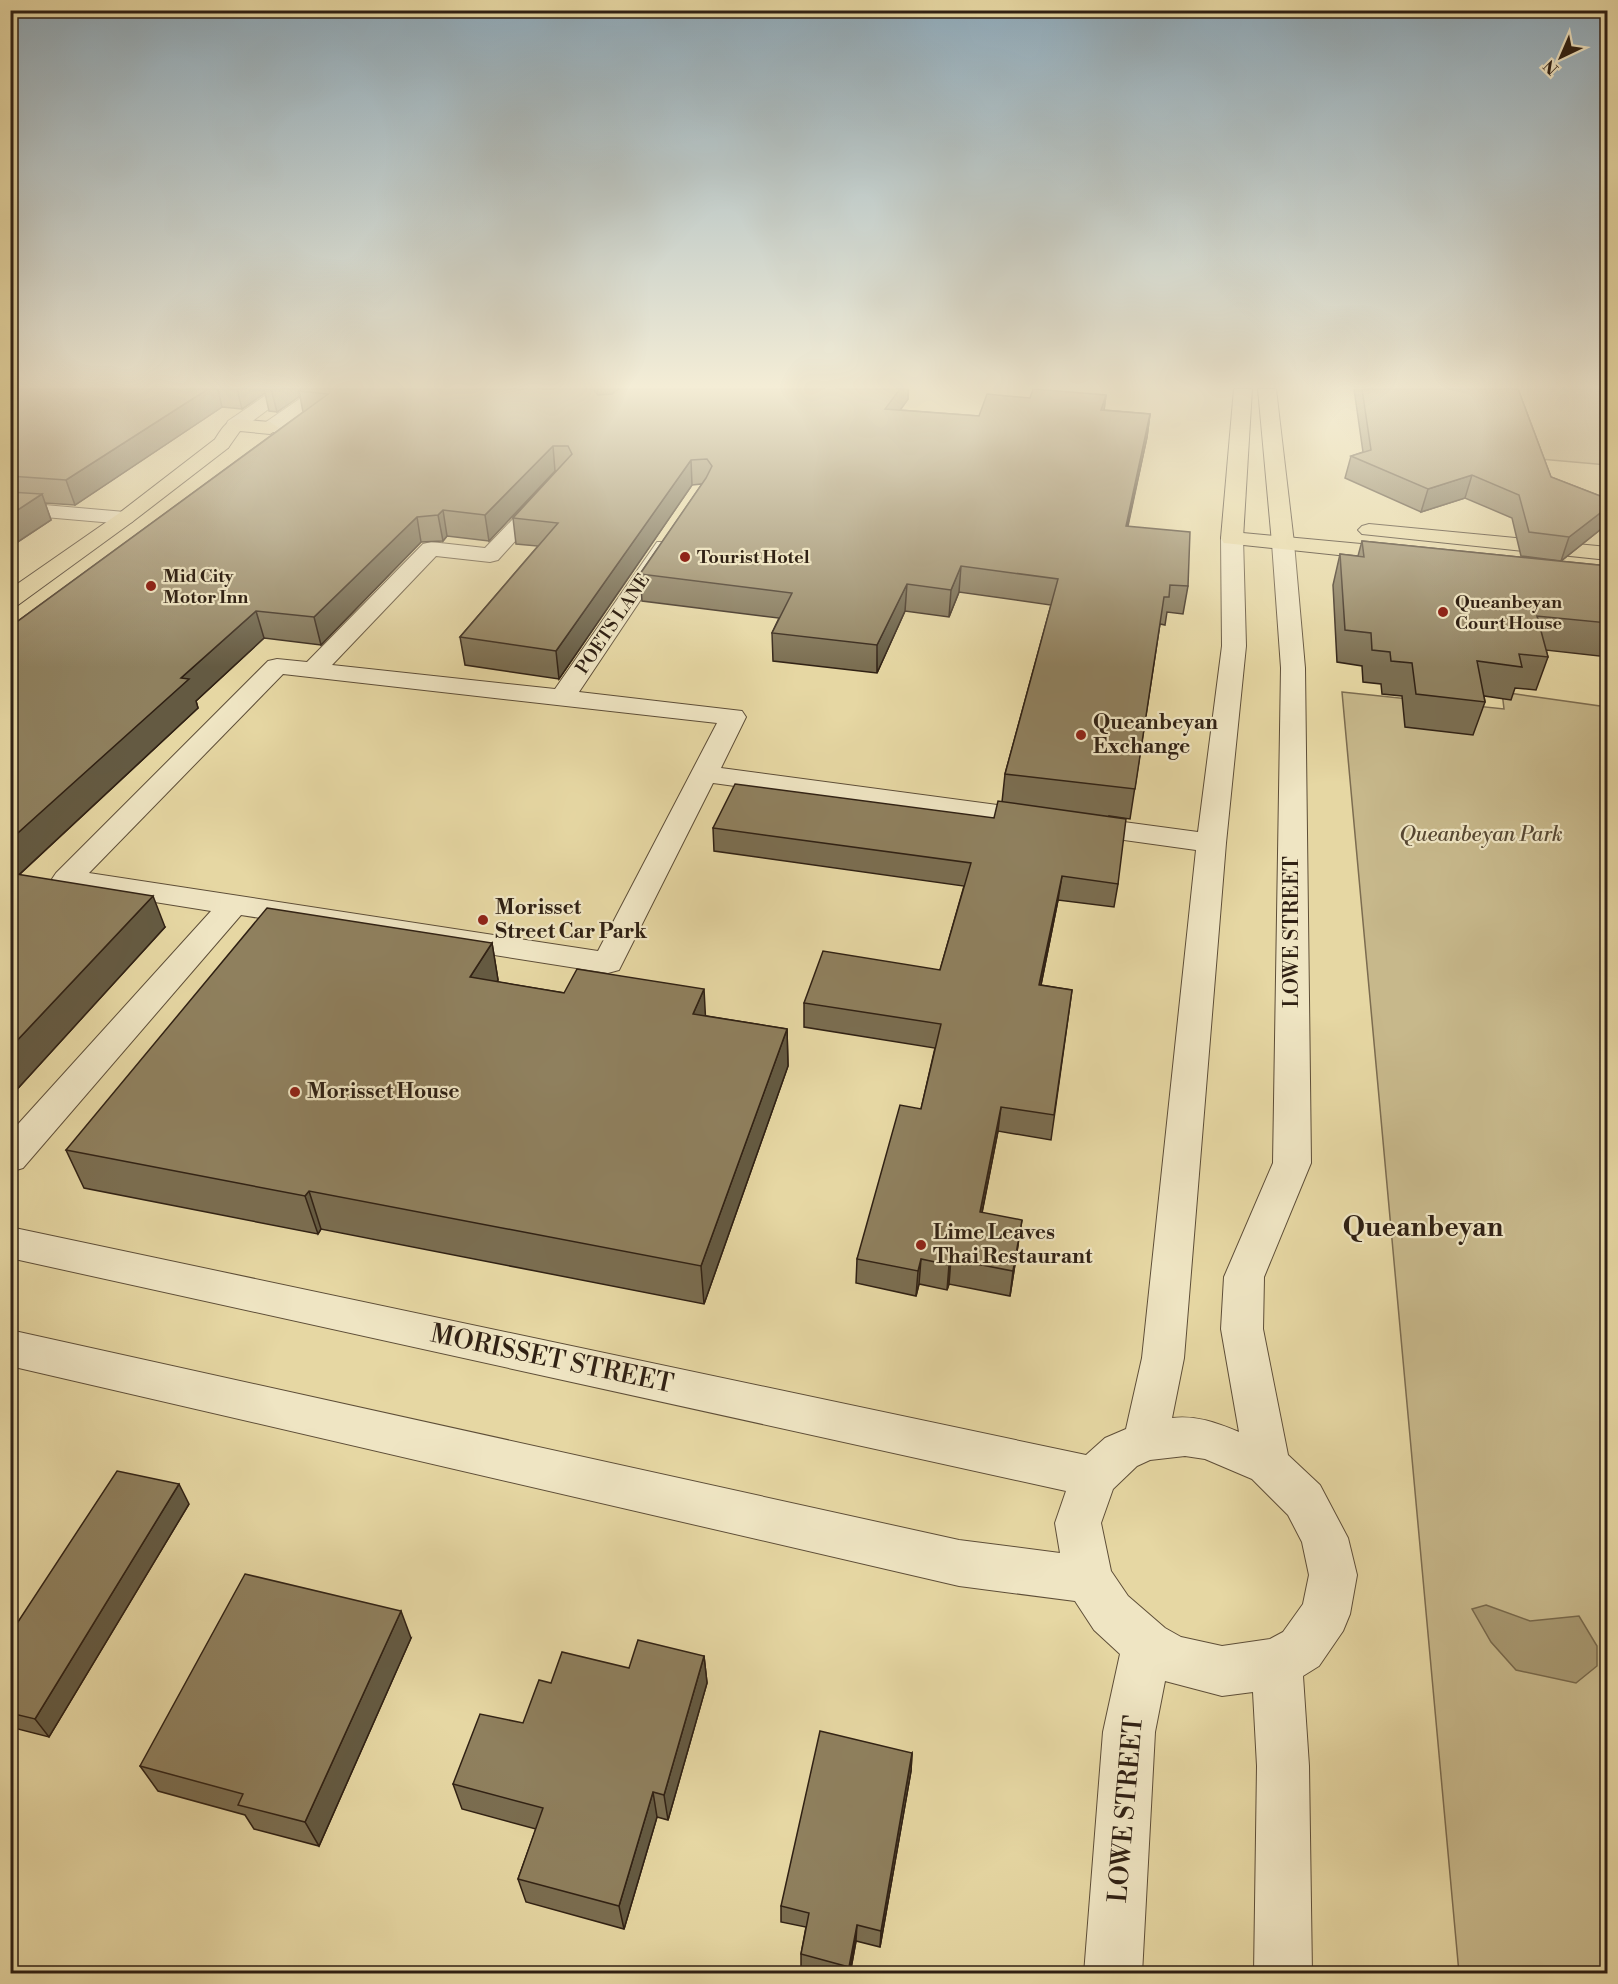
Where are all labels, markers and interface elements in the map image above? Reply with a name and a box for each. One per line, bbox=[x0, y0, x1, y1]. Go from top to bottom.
north arrow bbox=[1531, 27, 1591, 87]
text: N bbox=[1540, 55, 1563, 79]
place label: Tourist Hotel bbox=[697, 546, 810, 569]
marker: Tourist Hotel bbox=[678, 550, 692, 564]
place label: Mid City Motor Inn bbox=[163, 565, 248, 609]
street label: POETS LANE bbox=[571, 569, 655, 679]
marker: Mid City Motor Inn bbox=[144, 579, 158, 593]
place label: Queanbeyan Court House bbox=[1455, 591, 1562, 635]
marker: Queanbeyan Court House bbox=[1436, 605, 1450, 619]
place label: Queanbeyan Exchange bbox=[1093, 710, 1218, 760]
marker: Queanbeyan Exchange bbox=[1074, 728, 1088, 742]
park label: Queanbeyan Park bbox=[1399, 822, 1563, 848]
street label: LOWE STREET bbox=[1279, 856, 1305, 1008]
place label: Morisset Street Car Park bbox=[495, 895, 648, 945]
marker: Morisset Street Car Park bbox=[476, 913, 490, 927]
place label: Morisset House bbox=[307, 1079, 459, 1105]
marker: Morisset House bbox=[288, 1085, 302, 1099]
district label: Queanbeyan bbox=[1343, 1211, 1504, 1245]
place label: Lime Leaves Thai Restaurant bbox=[933, 1220, 1093, 1270]
marker: Lime Leaves Thai Restaurant bbox=[914, 1238, 928, 1252]
street label: MORISSET STREET bbox=[428, 1318, 676, 1400]
street label: LOWE STREET bbox=[1102, 1714, 1150, 1904]

